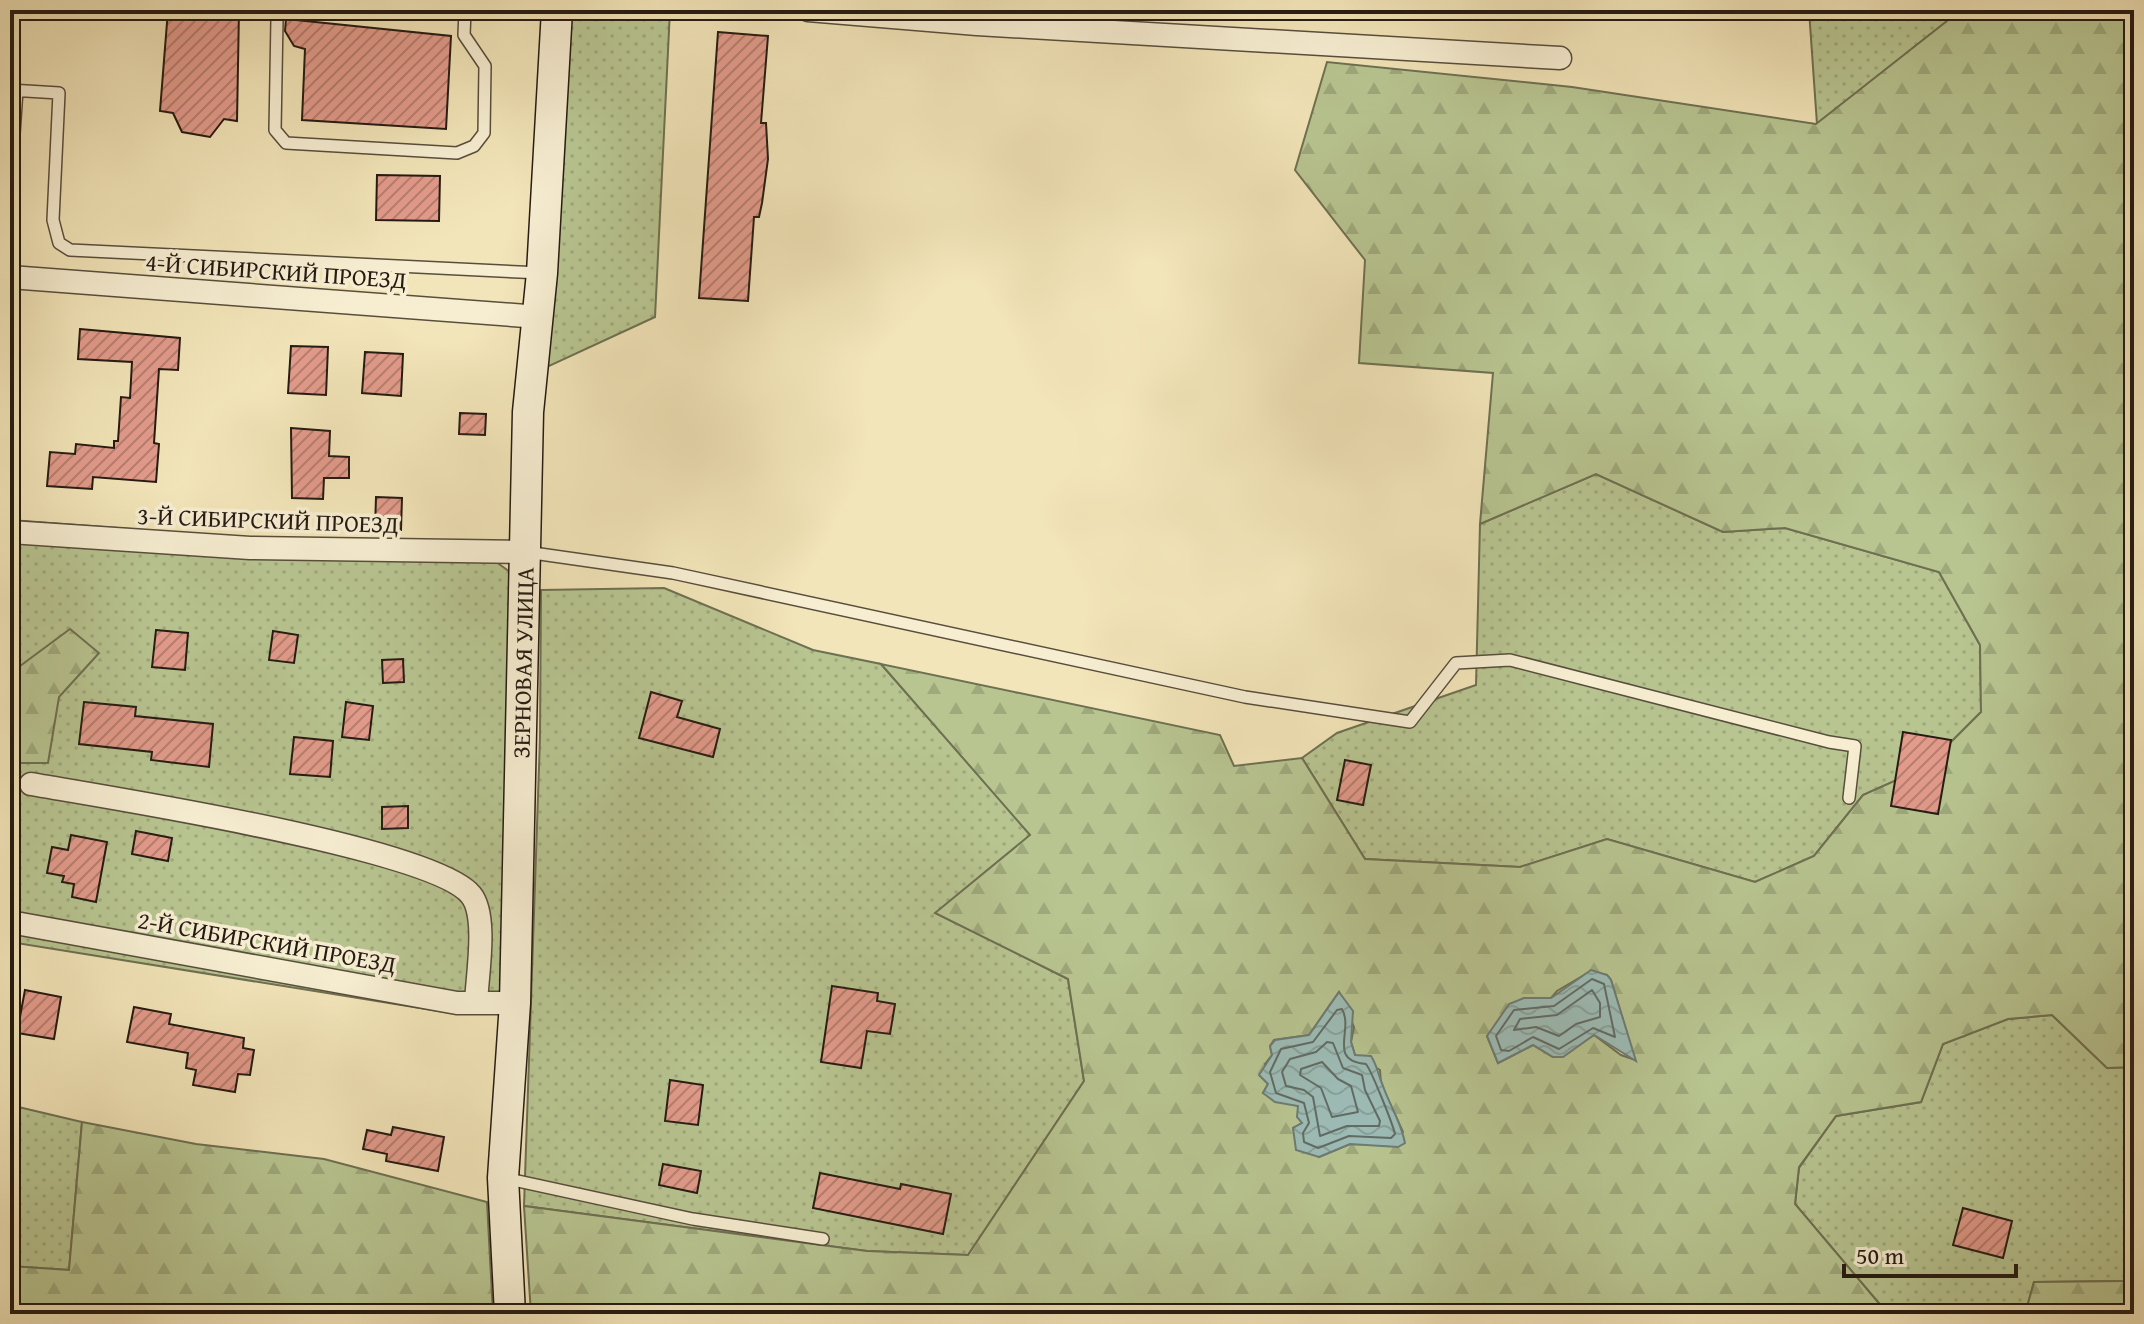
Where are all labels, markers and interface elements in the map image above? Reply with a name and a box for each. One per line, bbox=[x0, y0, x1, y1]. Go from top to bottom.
street label: 4-Й СИБИРСКИЙ ПРОЕЗД bbox=[144, 244, 408, 298]
street label: 3-Й СИБИРСКИЙ ПРОЕЗД bbox=[137, 498, 399, 542]
street label: ЗЕРНОВАЯ УЛИЦА bbox=[503, 566, 542, 759]
street label: 2-Й СИБИРСКИЙ ПРОЕЗД bbox=[135, 902, 399, 982]
scale bar bbox=[1844, 1228, 2016, 1278]
text: 50 m bbox=[1856, 1238, 1904, 1273]

